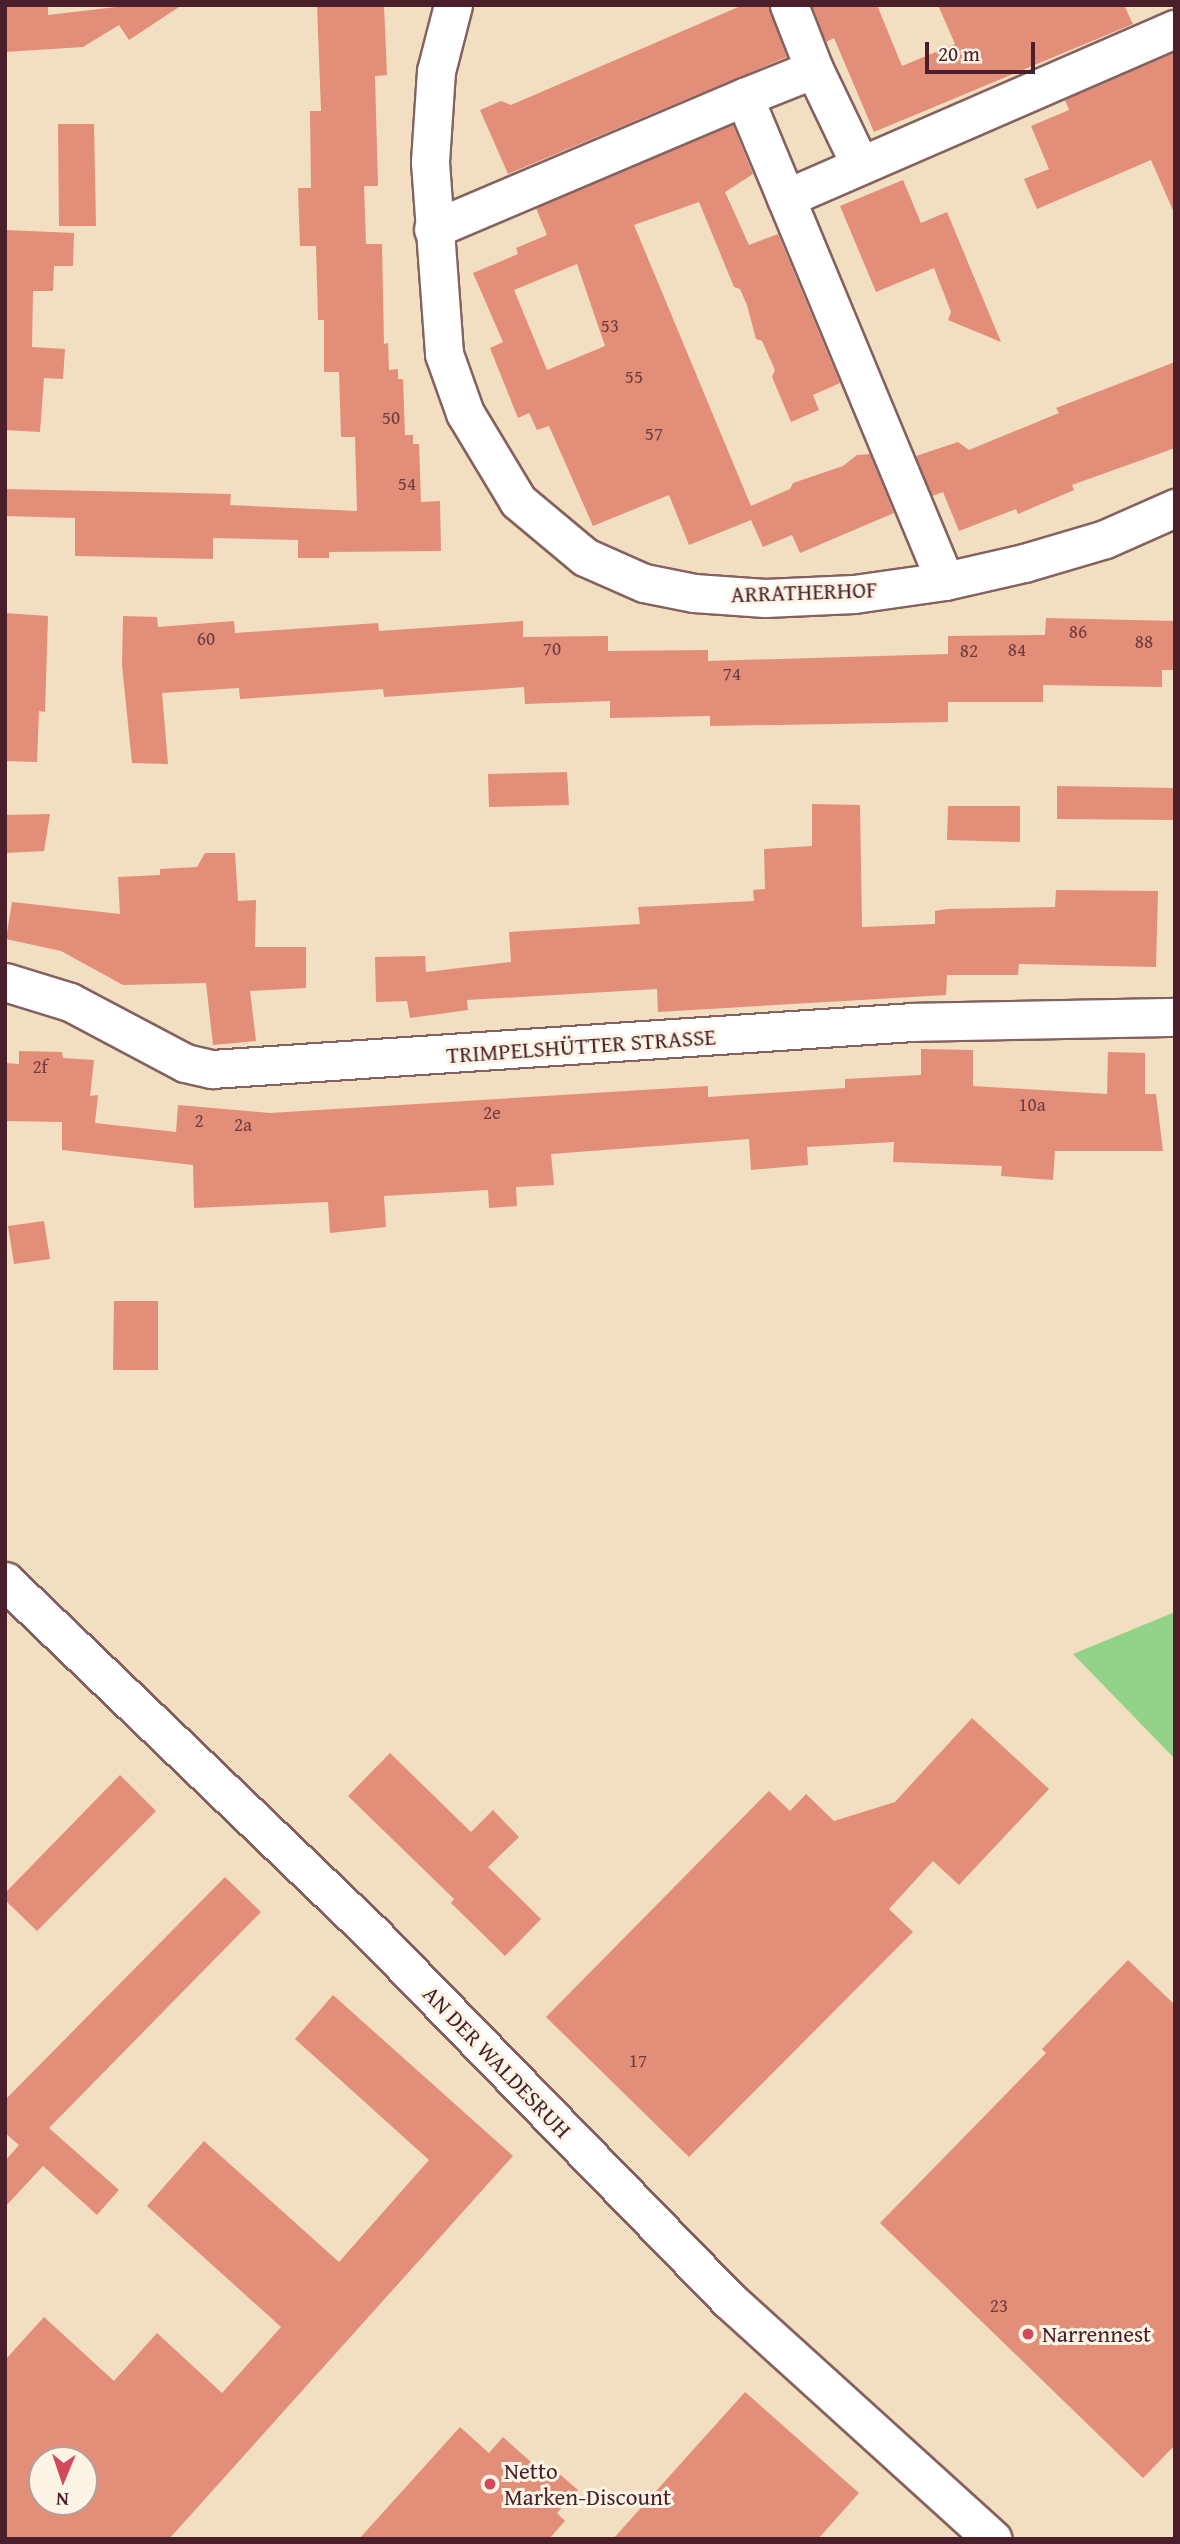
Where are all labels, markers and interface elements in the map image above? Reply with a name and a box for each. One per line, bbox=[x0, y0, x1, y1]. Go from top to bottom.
scale bar bbox=[928, 28, 1038, 72]
text: 20 m bbox=[938, 38, 980, 69]
house number: 53 bbox=[601, 315, 619, 337]
house number: 55 bbox=[625, 366, 643, 388]
house number: 50 bbox=[382, 407, 400, 429]
house number: 57 bbox=[645, 423, 663, 445]
house number: 54 bbox=[398, 473, 416, 495]
street label: ARRATHERHOF bbox=[730, 576, 878, 608]
house number: 86 bbox=[1069, 621, 1087, 643]
house number: 60 bbox=[197, 628, 215, 650]
house number: 88 bbox=[1135, 631, 1153, 653]
house number: 70 bbox=[543, 638, 561, 660]
house number: 84 bbox=[1008, 639, 1026, 661]
house number: 82 bbox=[960, 640, 978, 662]
house number: 74 bbox=[723, 663, 741, 685]
street label: TRIMPELSHÜTTER STRASSE bbox=[445, 1023, 717, 1069]
house number: 2f bbox=[32, 1056, 48, 1078]
house number: 10a bbox=[1018, 1094, 1046, 1116]
house number: 2e bbox=[483, 1102, 501, 1124]
house number: 2 bbox=[194, 1110, 204, 1132]
house number: 2a bbox=[234, 1114, 252, 1136]
street label: AN DER WALDESRUH bbox=[417, 1980, 577, 2144]
house number: 17 bbox=[629, 2050, 647, 2072]
house number: 23 bbox=[990, 2295, 1008, 2317]
place label: Narrennest bbox=[1042, 2320, 1151, 2348]
marker: Narrennest bbox=[1020, 2326, 1036, 2342]
north arrow bbox=[28, 2446, 98, 2516]
place label: Netto Marken-Discount bbox=[504, 2457, 671, 2511]
marker: Netto Marken-Discount bbox=[482, 2476, 498, 2492]
text: N bbox=[56, 2486, 69, 2514]

